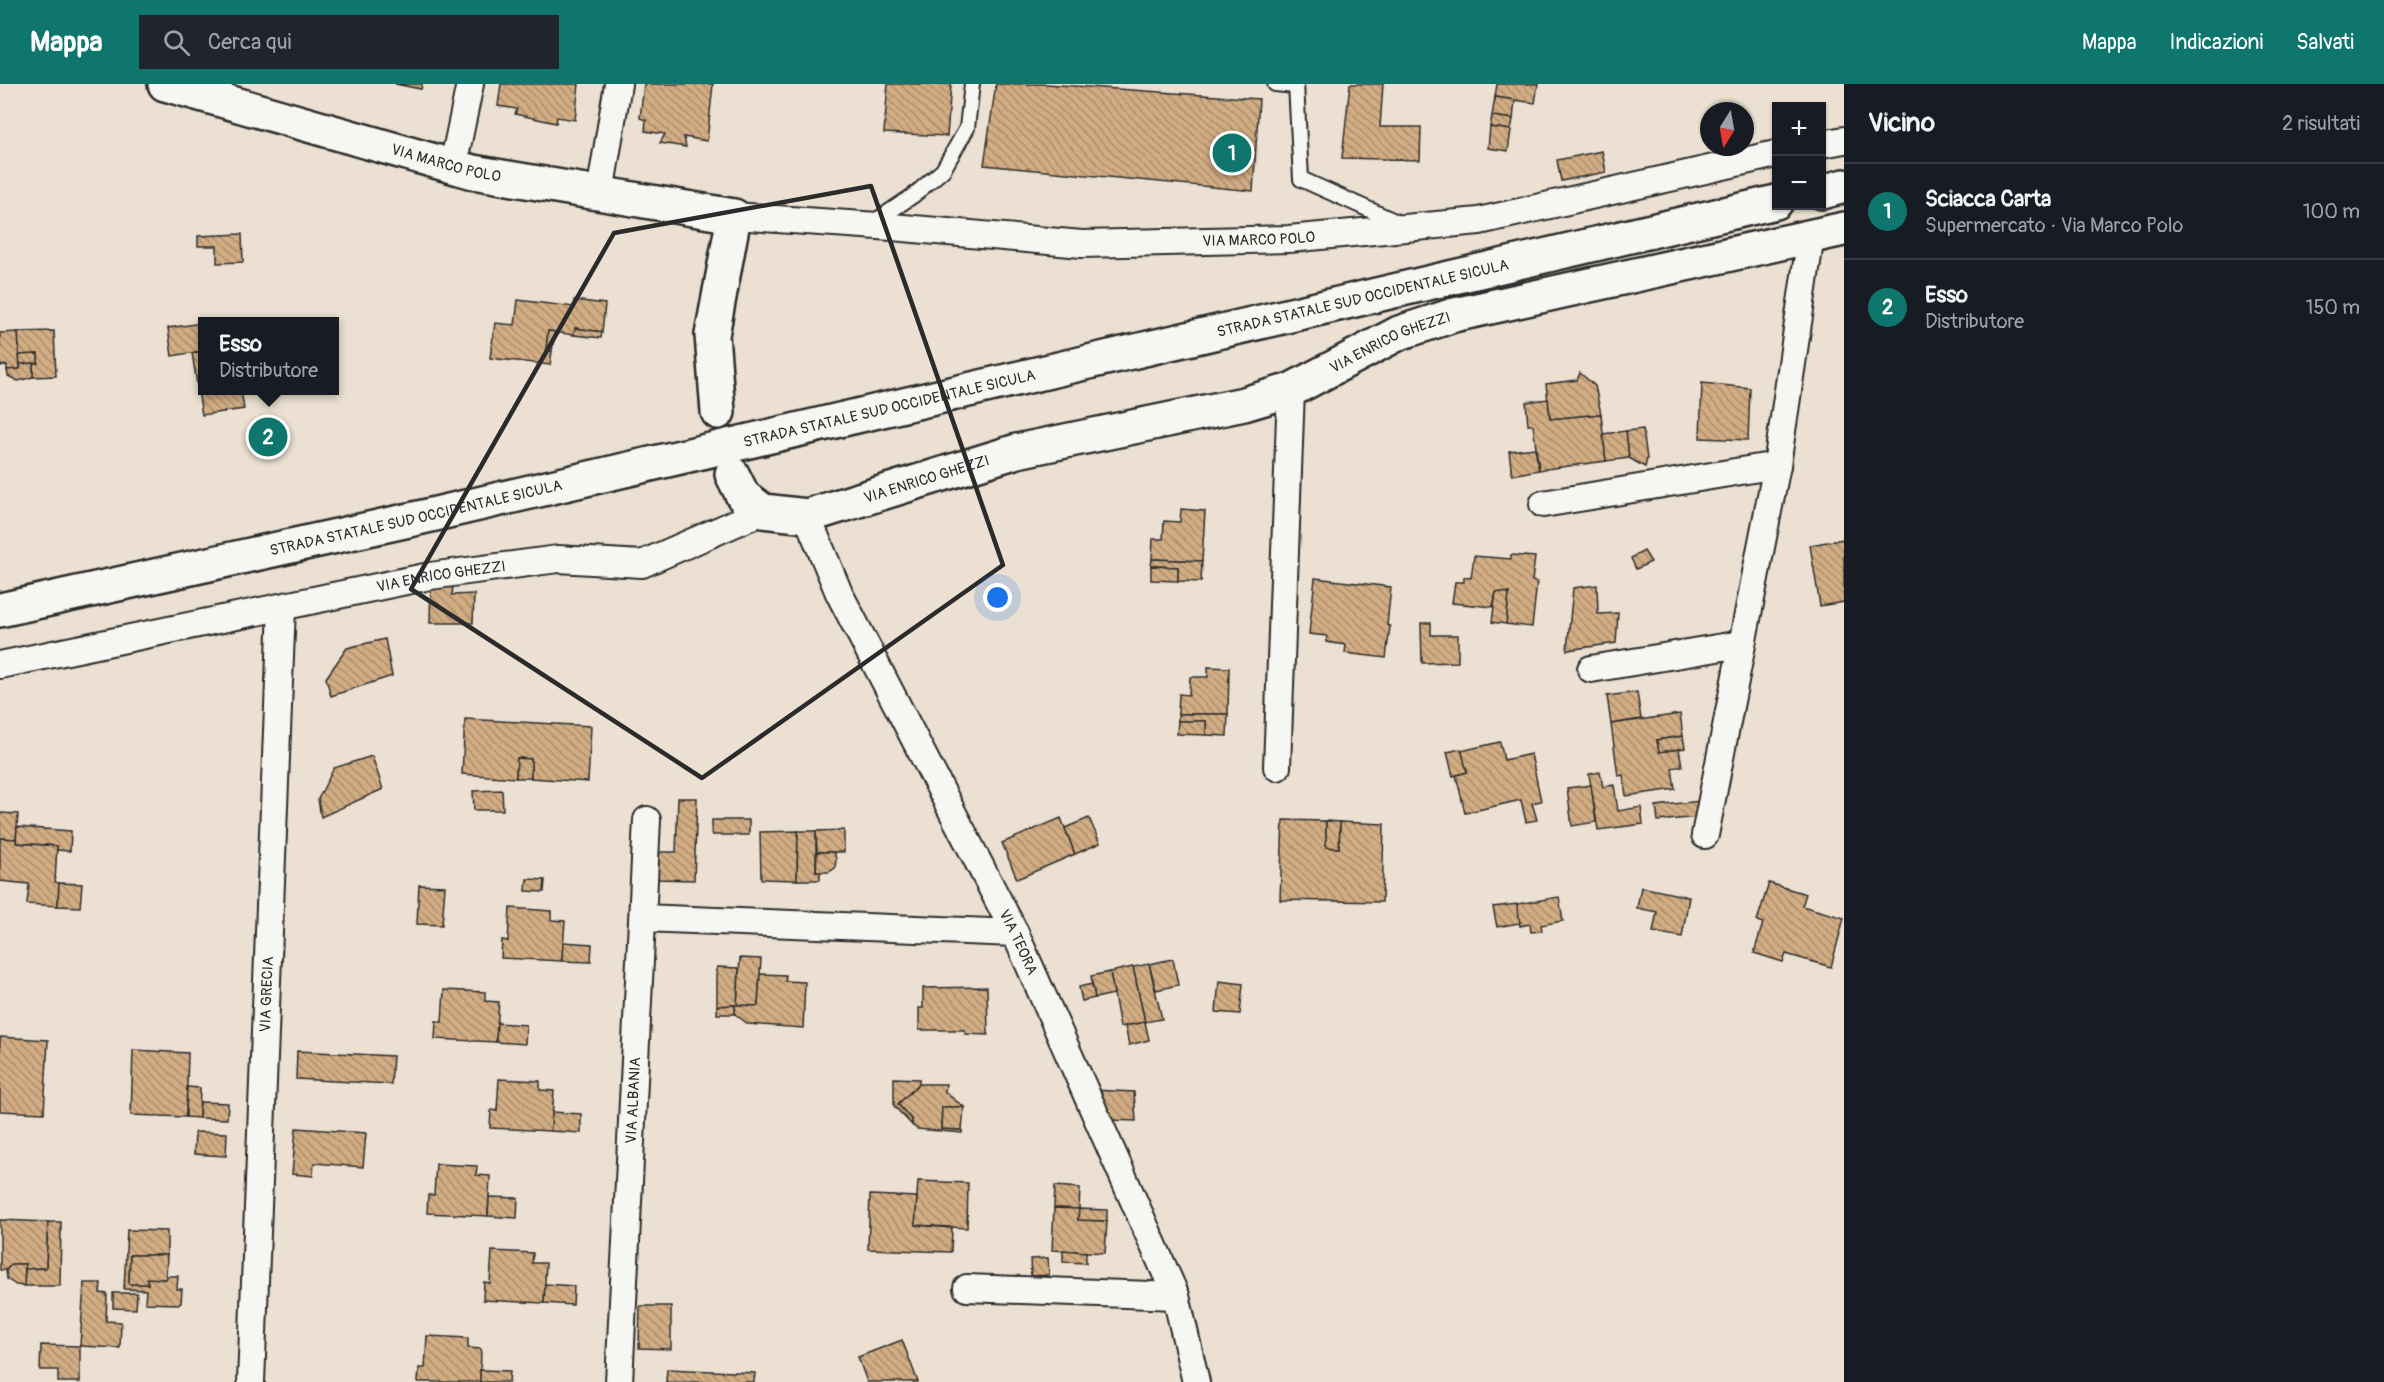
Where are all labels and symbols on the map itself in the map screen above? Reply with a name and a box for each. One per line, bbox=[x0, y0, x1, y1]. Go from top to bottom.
north arrow bbox=[1700, 102, 1754, 156]
pin: 1 bbox=[1212, 130, 1252, 176]
street label: VIA MARCO POLO bbox=[389, 140, 502, 186]
street label: VIA MARCO POLO bbox=[1202, 227, 1316, 251]
street label: STRADA STATALE SUD OCCIDENTALE SICULA bbox=[1215, 255, 1511, 341]
street label: VIA ENRICO GHEZZI bbox=[1327, 307, 1453, 377]
street label: STRADA STATALE SUD OCCIDENTALE SICULA bbox=[742, 365, 1038, 452]
pin: 2 bbox=[248, 414, 288, 460]
street label: VIA ENRICO GHEZZI bbox=[861, 451, 992, 507]
street label: STRADA STATALE SUD OCCIDENTALE SICULA bbox=[268, 475, 564, 560]
street label: VIA ENRICO GHEZZI bbox=[375, 557, 507, 596]
your location bbox=[983, 583, 1012, 612]
street label: VIA TEORA bbox=[995, 906, 1042, 978]
street label: VIA GRECIA bbox=[255, 956, 278, 1033]
street label: VIA ALBANIA bbox=[621, 1056, 645, 1144]

